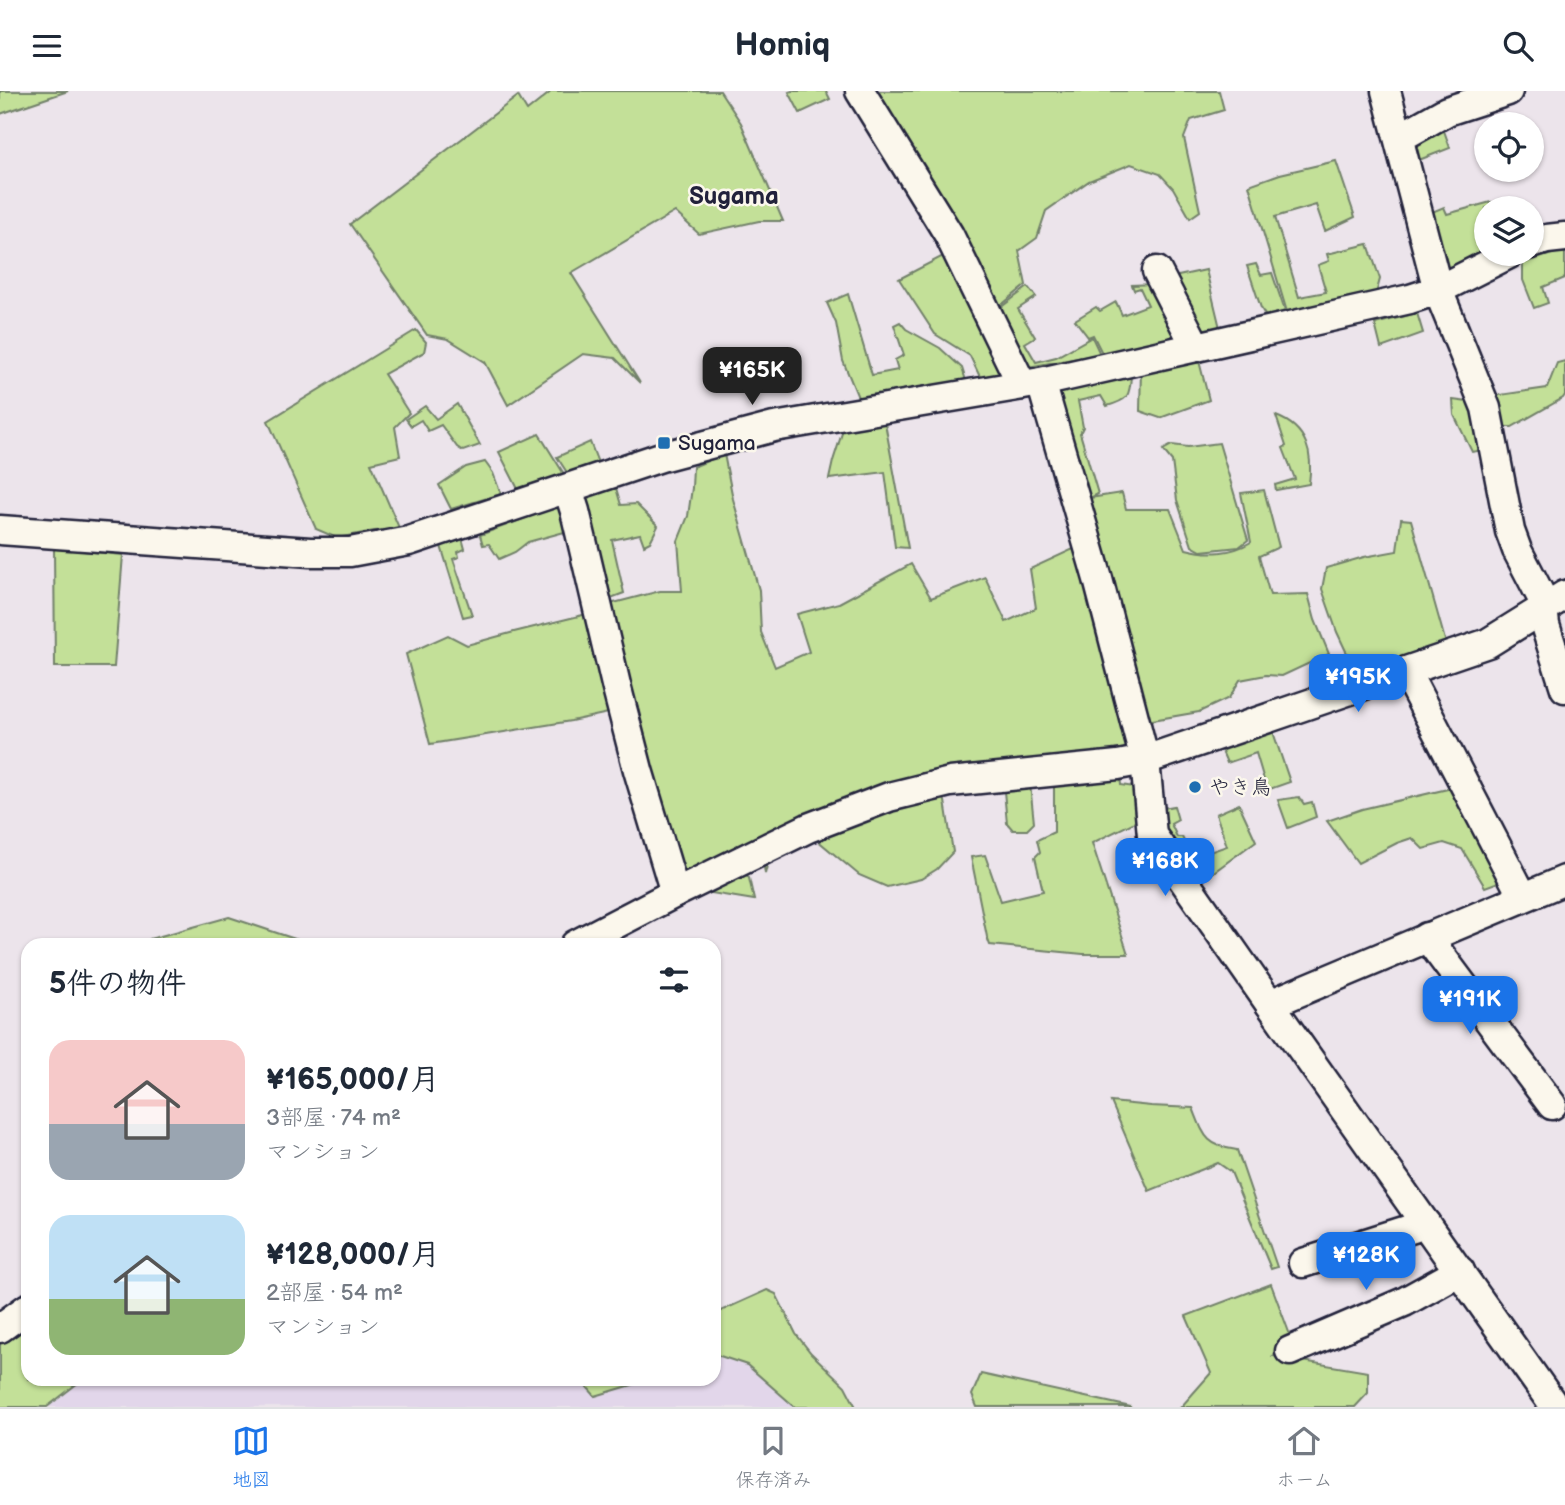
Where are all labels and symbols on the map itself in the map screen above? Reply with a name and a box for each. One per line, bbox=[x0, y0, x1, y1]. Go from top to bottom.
district label: Sugama bbox=[689, 182, 779, 211]
pin: ¥165K bbox=[703, 347, 801, 407]
place label: Sugama bbox=[678, 431, 756, 456]
marker: Sugama bbox=[656, 435, 672, 451]
pin: ¥195K bbox=[1309, 655, 1407, 714]
place label: やき鳥 bbox=[1209, 775, 1272, 800]
marker: やき鳥 bbox=[1187, 779, 1203, 795]
pin: ¥168K bbox=[1116, 839, 1214, 898]
pin: ¥191K bbox=[1421, 977, 1519, 1036]
pin: ¥128K bbox=[1317, 1233, 1415, 1292]

